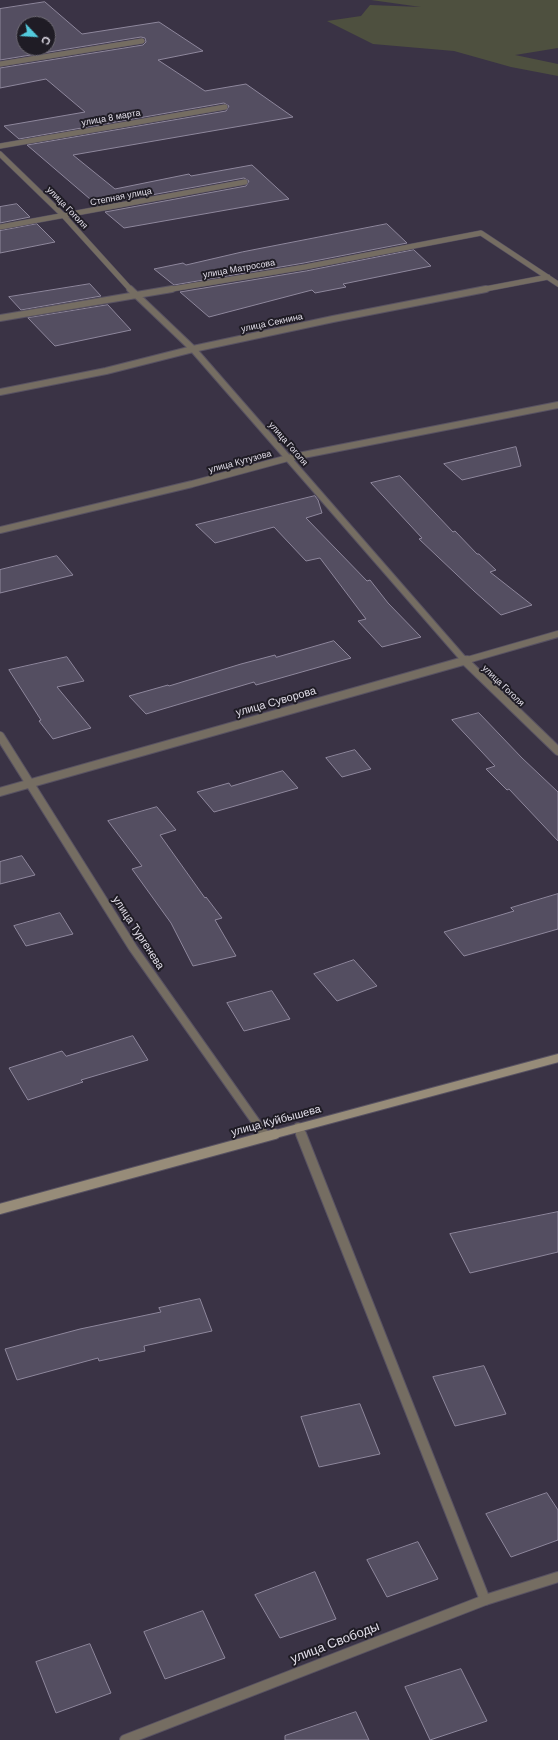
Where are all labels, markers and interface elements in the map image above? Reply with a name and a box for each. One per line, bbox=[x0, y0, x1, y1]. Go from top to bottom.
north arrow bbox=[16, 16, 56, 56]
text: С bbox=[39, 35, 53, 47]
street label: улица 8 марта bbox=[81, 107, 141, 129]
street label: улица Гоголя bbox=[44, 185, 90, 231]
street label: Степная улица bbox=[89, 186, 153, 208]
street label: улица Матросова bbox=[202, 257, 276, 281]
street label: улица Секнина bbox=[240, 311, 304, 335]
street label: улица Гоголя bbox=[266, 420, 310, 468]
street label: улица Кутузова bbox=[207, 448, 273, 476]
street label: улица Гоголя bbox=[480, 663, 526, 709]
street label: улица Суворова bbox=[234, 684, 318, 720]
street label: улица Тургенева bbox=[109, 894, 167, 972]
street label: улица Куйбышева bbox=[230, 1103, 322, 1139]
street label: улица Свободы bbox=[288, 1619, 382, 1667]

